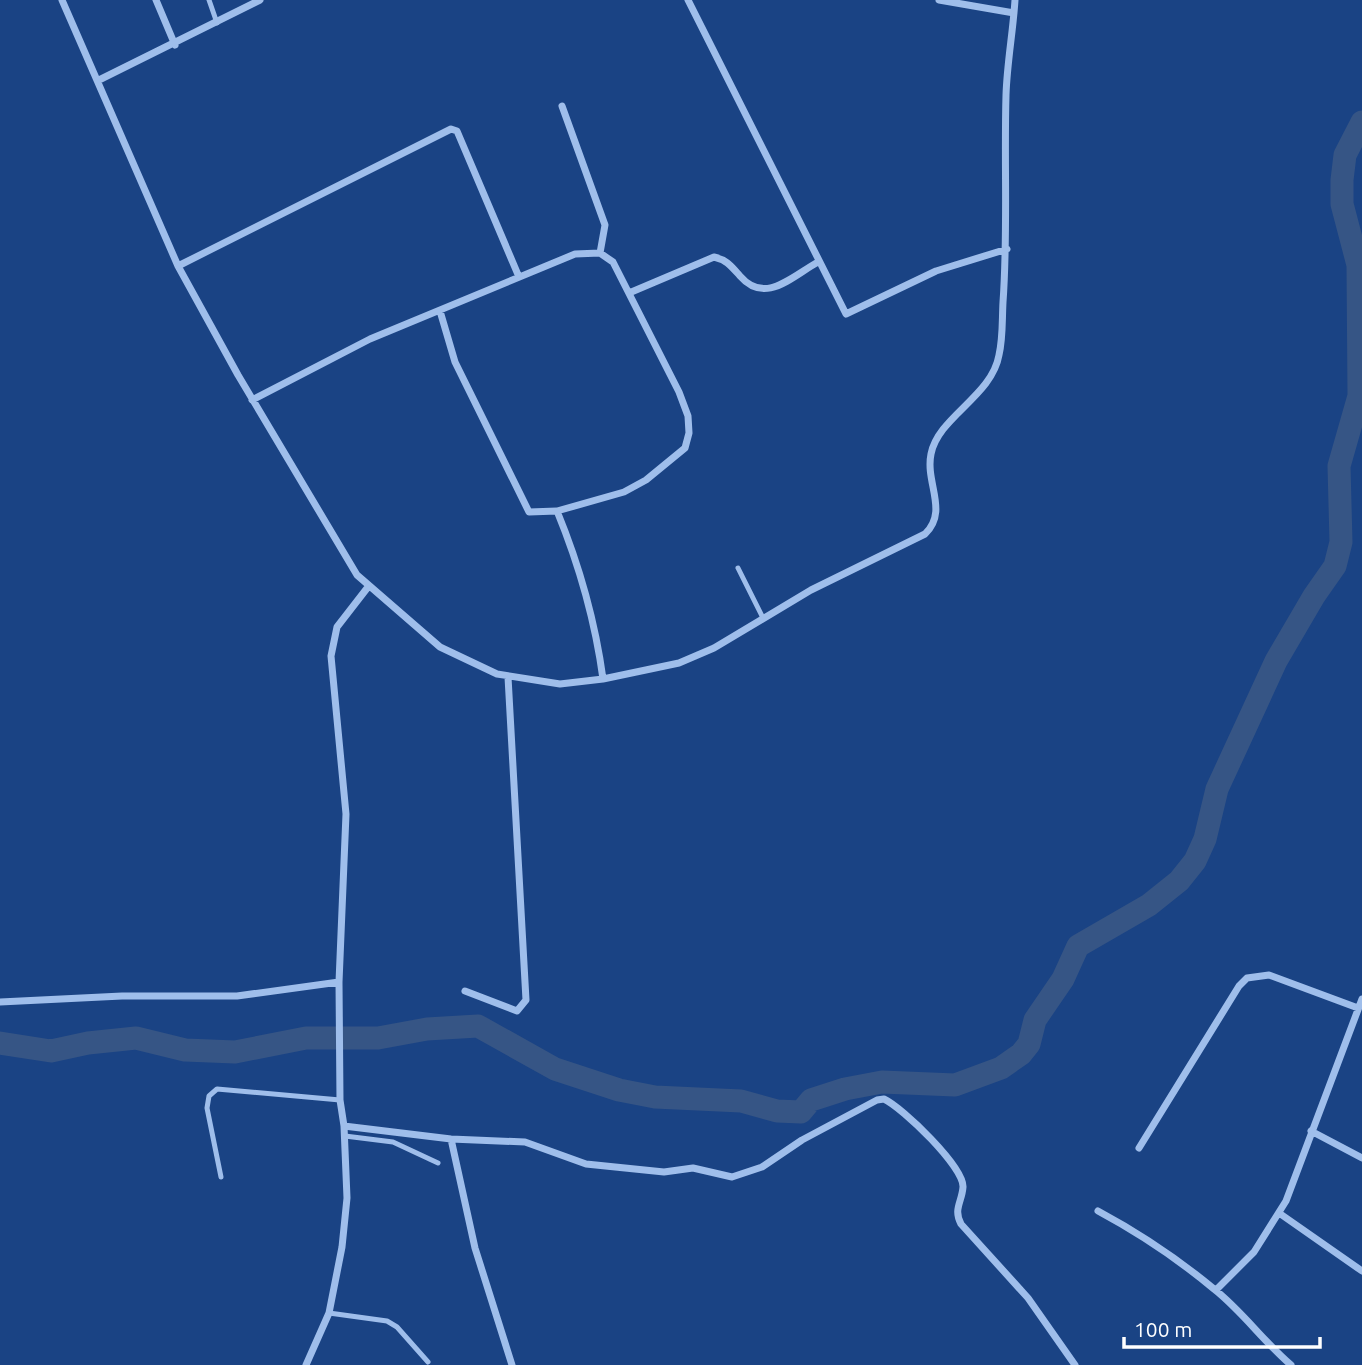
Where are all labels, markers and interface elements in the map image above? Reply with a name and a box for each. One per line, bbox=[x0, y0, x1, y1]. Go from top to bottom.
scale bar bbox=[1124, 1306, 1320, 1350]
text: 100 m bbox=[1134, 1317, 1192, 1341]

